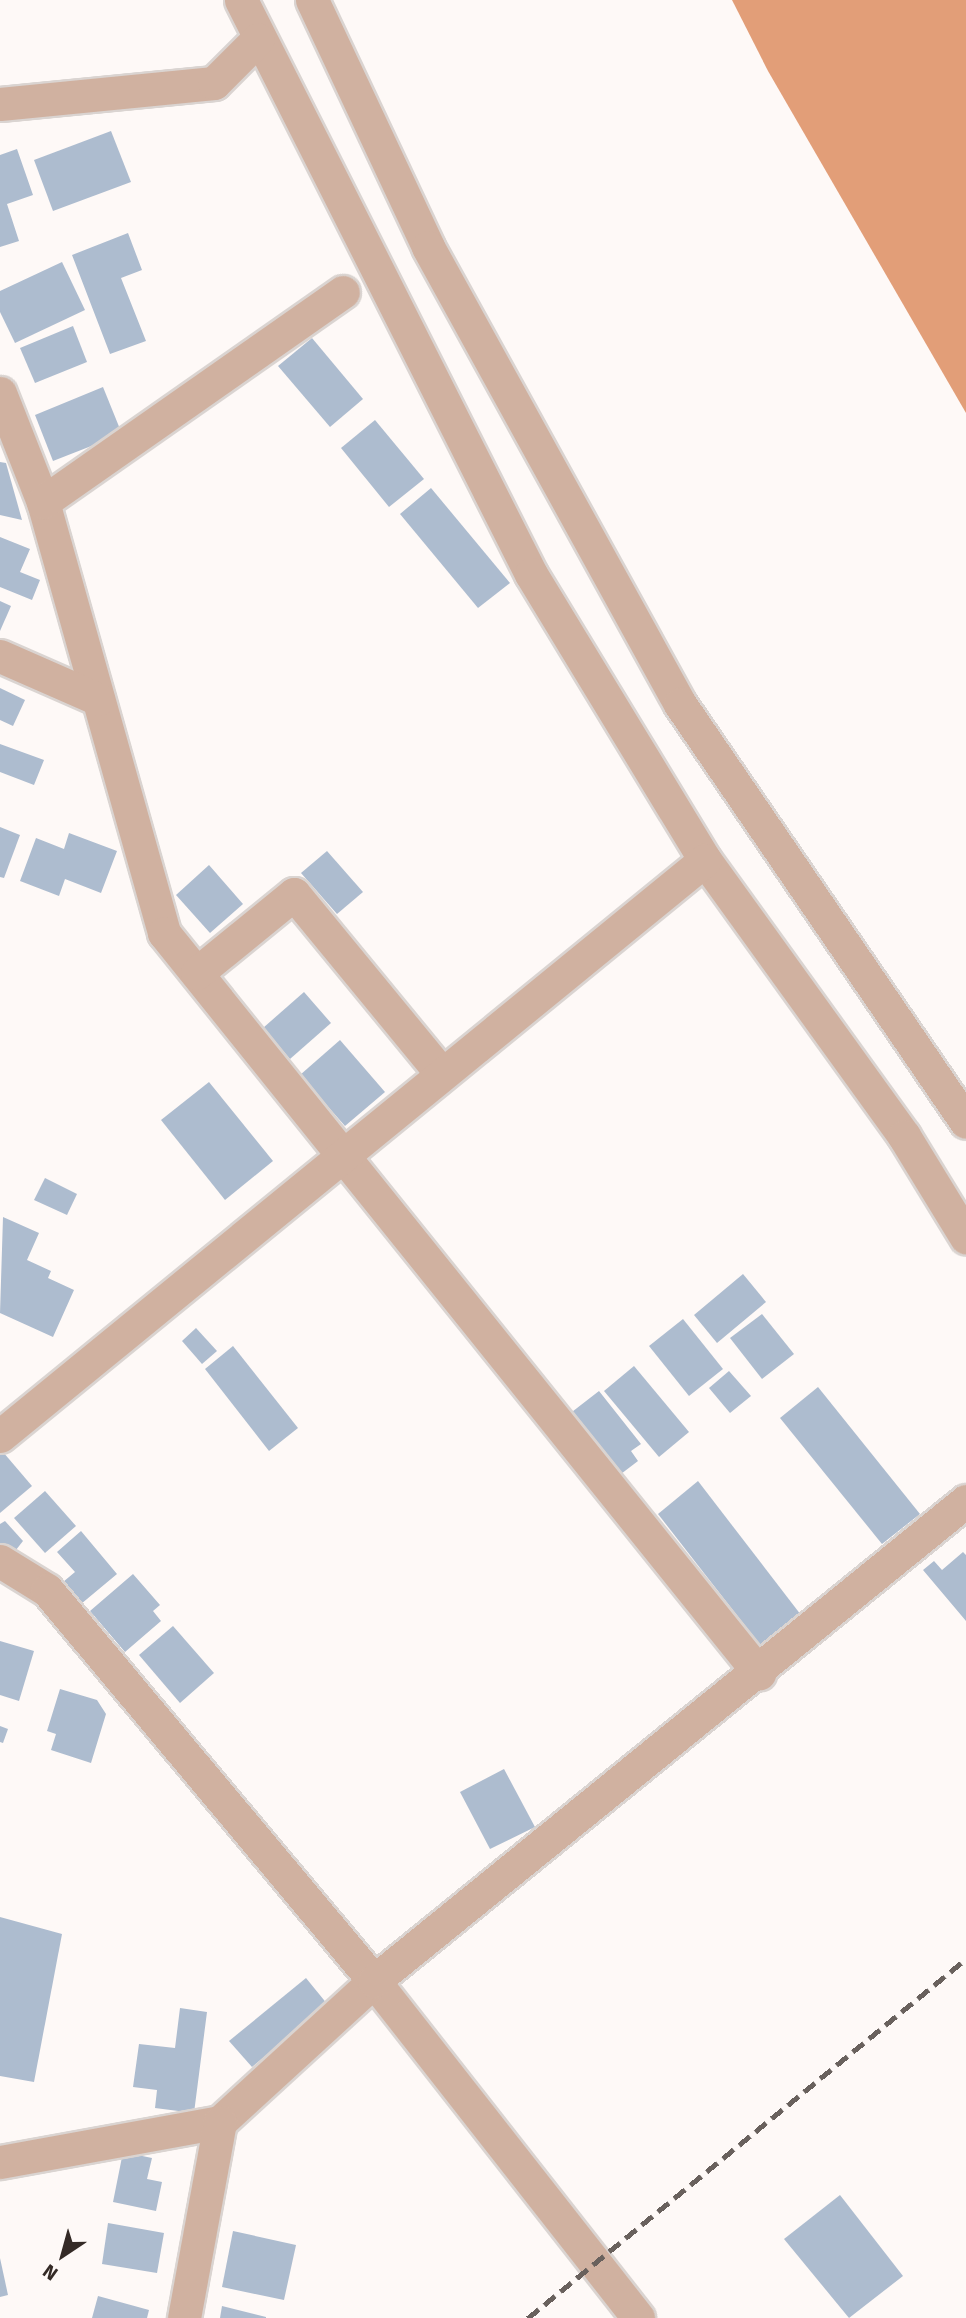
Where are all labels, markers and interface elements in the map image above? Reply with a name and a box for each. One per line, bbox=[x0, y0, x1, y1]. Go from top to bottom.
north arrow bbox=[28, 2220, 98, 2290]
text: N bbox=[39, 2259, 62, 2285]

